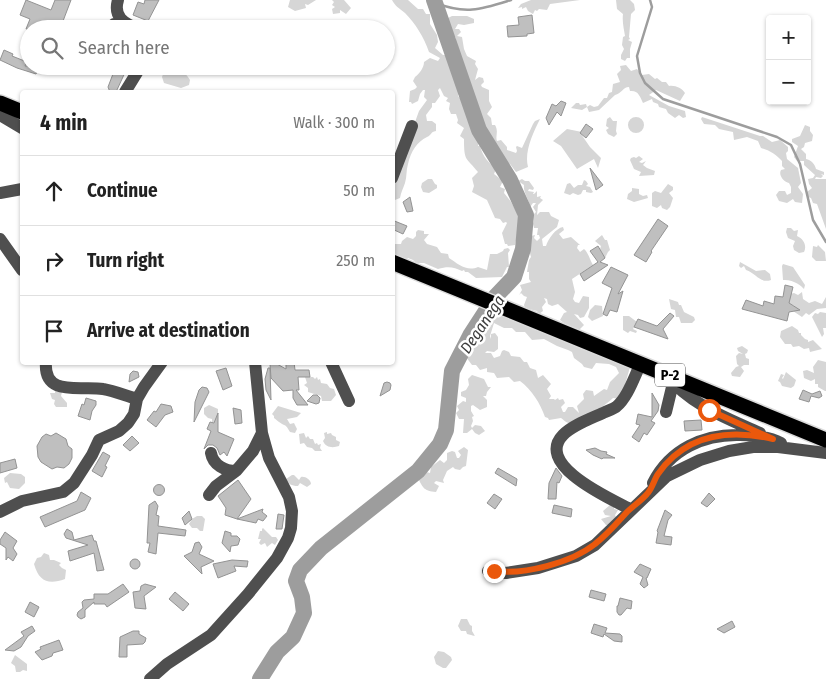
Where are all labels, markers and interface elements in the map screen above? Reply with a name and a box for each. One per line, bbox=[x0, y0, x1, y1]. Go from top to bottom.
map controls bbox=[766, 15, 811, 105]
button: + bbox=[766, 15, 811, 60]
search box bbox=[20, 20, 395, 75]
icon: search bbox=[38, 34, 66, 62]
text: Search here bbox=[78, 36, 170, 59]
button: − bbox=[766, 60, 811, 105]
text: 4 min bbox=[40, 110, 88, 136]
text: Walk · 300 m bbox=[293, 113, 375, 132]
icon: ahead bbox=[40, 177, 68, 205]
text: Continue bbox=[87, 179, 158, 202]
text: 50 m bbox=[343, 181, 375, 200]
icon: right bbox=[40, 247, 68, 275]
text: Turn right bbox=[87, 249, 164, 272]
text: 250 m bbox=[336, 251, 375, 270]
water label: Deganega bbox=[456, 292, 509, 357]
icon: arrive bbox=[40, 317, 68, 345]
text: Arrive at destination bbox=[87, 319, 250, 342]
road number: P-2 bbox=[655, 364, 685, 386]
route start bbox=[698, 399, 721, 422]
route end bbox=[483, 560, 506, 583]

